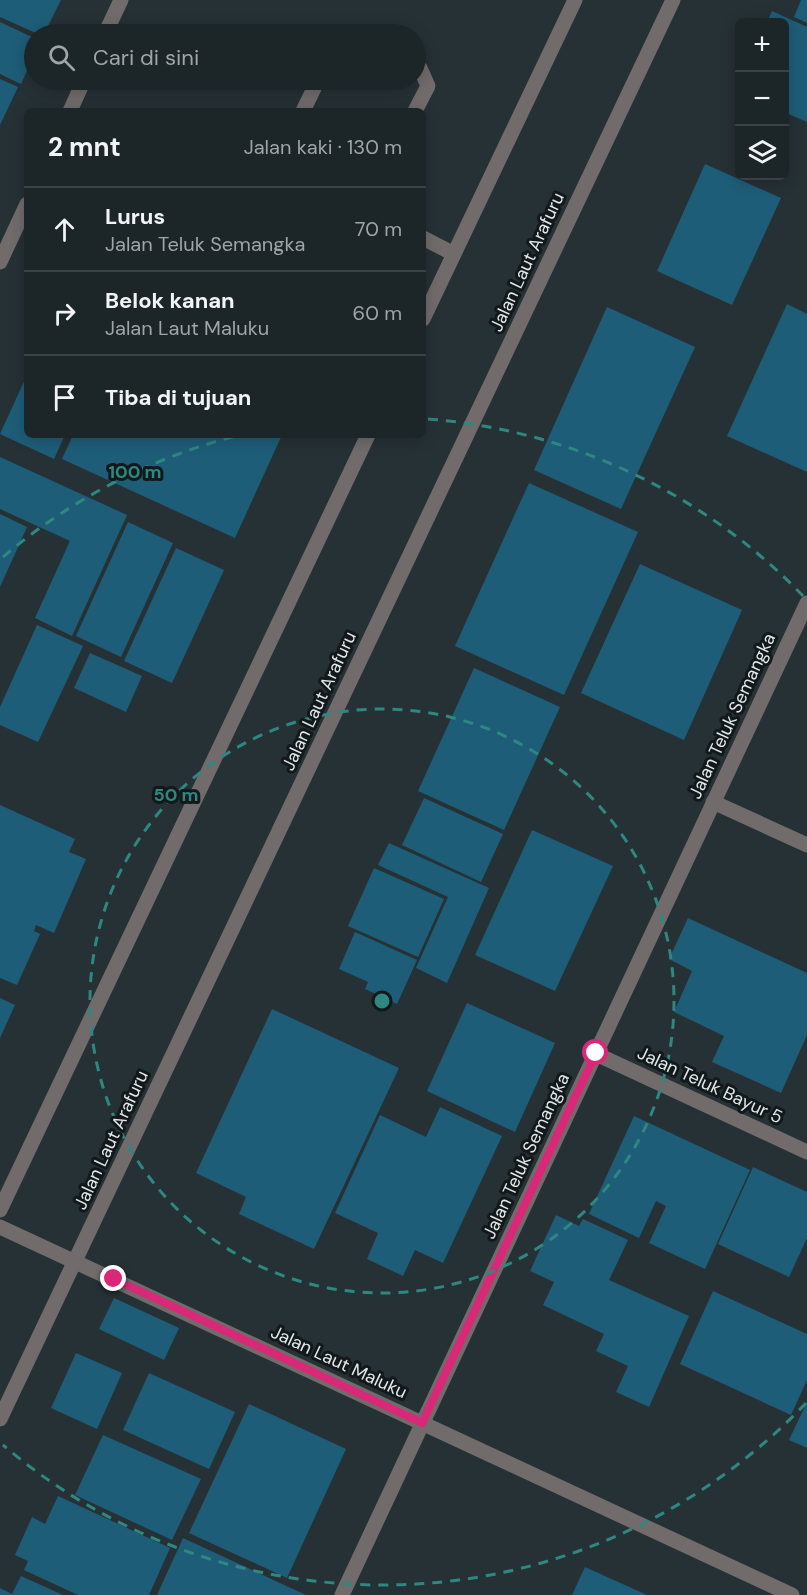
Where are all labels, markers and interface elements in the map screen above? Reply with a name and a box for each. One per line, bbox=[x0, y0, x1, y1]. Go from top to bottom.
map controls bbox=[735, 18, 789, 180]
button: + bbox=[735, 18, 789, 72]
search box bbox=[24, 24, 426, 90]
icon: search bbox=[45, 41, 78, 74]
text: Cari di sini bbox=[93, 43, 199, 72]
button: − bbox=[735, 72, 789, 126]
button: layers bbox=[735, 126, 789, 180]
text: 2 mnt bbox=[48, 130, 121, 164]
text: Jalan kaki · 130 m bbox=[244, 134, 402, 160]
street label: Jalan Laut Arafuru bbox=[484, 189, 570, 335]
text: Lurus bbox=[105, 202, 165, 231]
icon: ahead bbox=[48, 213, 81, 246]
text: 70 m bbox=[355, 216, 402, 242]
text: Jalan Teluk Semangka bbox=[105, 231, 305, 257]
text: Belok kanan bbox=[105, 286, 235, 315]
icon: right bbox=[48, 297, 81, 330]
text: 60 m bbox=[353, 300, 402, 326]
text: Jalan Laut Maluku bbox=[105, 315, 269, 341]
icon: arrive bbox=[48, 381, 81, 414]
text: Tiba di tujuan bbox=[105, 383, 251, 412]
text: 100 m bbox=[108, 460, 162, 484]
street label: Jalan Laut Arafuru bbox=[276, 628, 362, 774]
street label: Jalan Teluk Semangka bbox=[683, 629, 781, 803]
text: 50 m bbox=[153, 783, 199, 807]
centre of rings bbox=[372, 991, 392, 1011]
route start bbox=[582, 1039, 608, 1065]
street label: Jalan Teluk Bayur 5 bbox=[633, 1041, 787, 1129]
street label: Jalan Laut Arafuru bbox=[68, 1067, 154, 1213]
street label: Jalan Teluk Semangka bbox=[477, 1069, 575, 1243]
route end bbox=[100, 1265, 126, 1291]
street label: Jalan Laut Maluku bbox=[267, 1320, 411, 1404]

